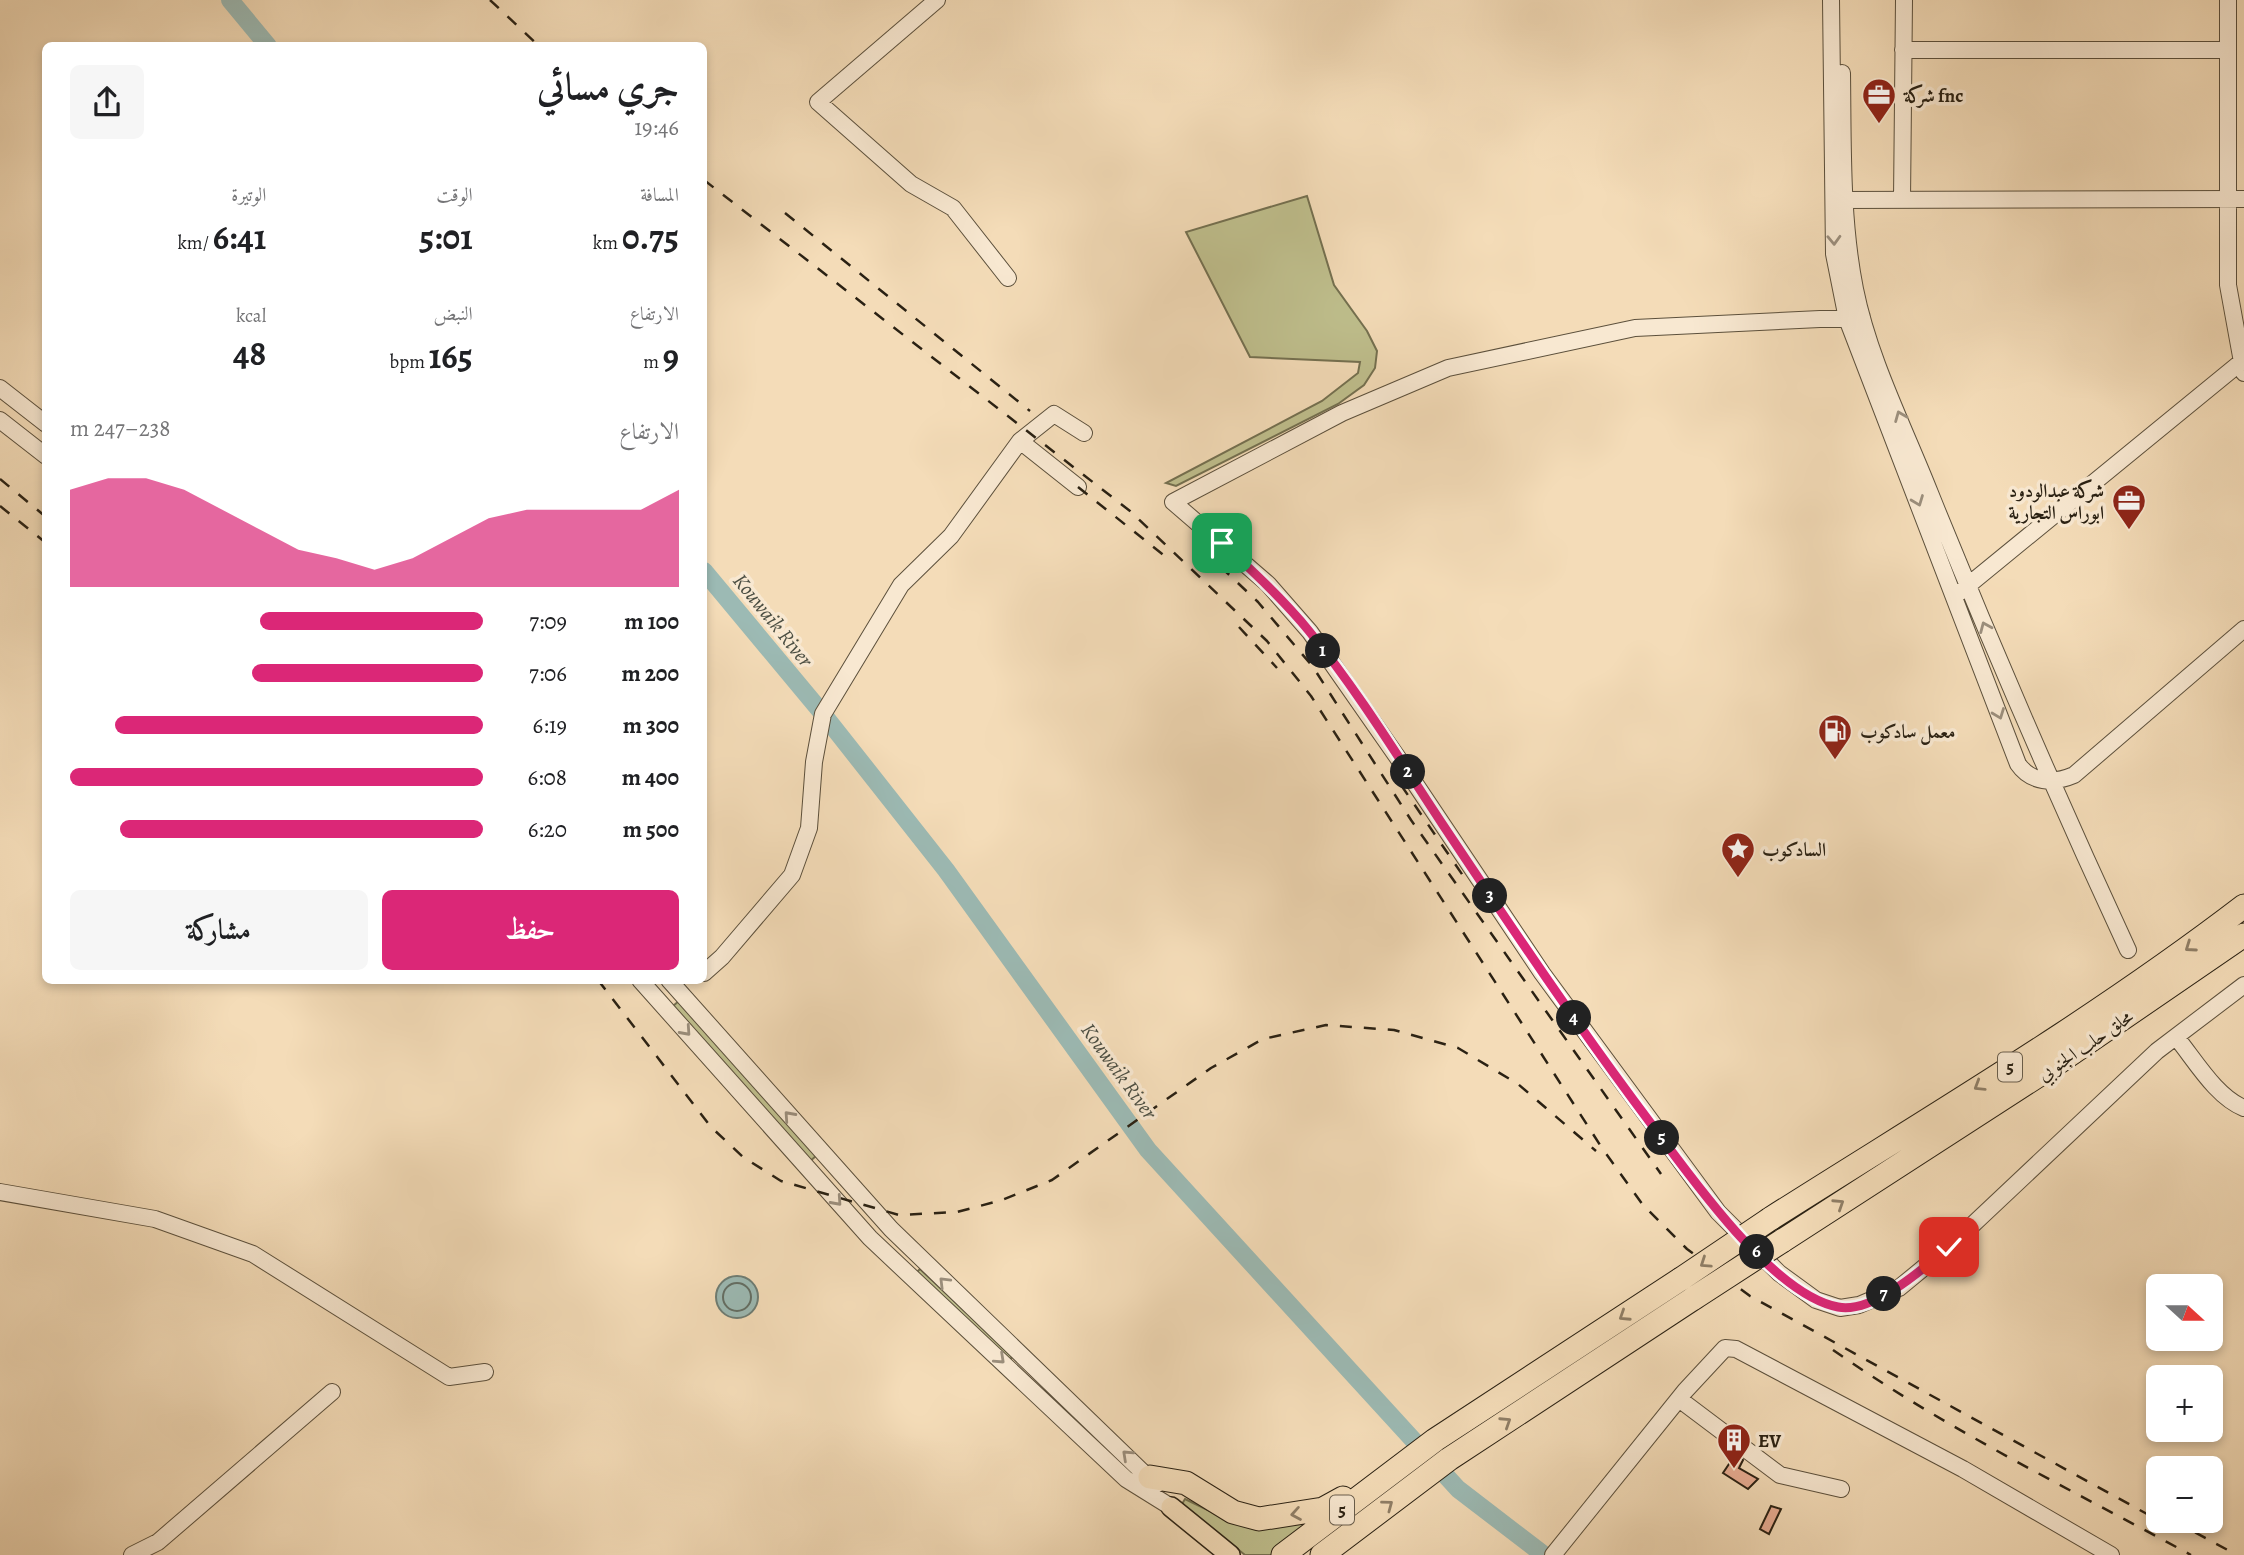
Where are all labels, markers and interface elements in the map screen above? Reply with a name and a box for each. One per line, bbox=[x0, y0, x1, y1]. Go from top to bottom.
text: جري مسائي bbox=[537, 60, 679, 112]
button: share bbox=[70, 65, 144, 139]
office icon: شركة fnc bbox=[1860, 76, 1898, 125]
place label: شركة fnc bbox=[1903, 83, 1963, 109]
text: 19:46 bbox=[634, 112, 679, 143]
text: الوتيرة bbox=[231, 182, 266, 208]
text: الوقت bbox=[436, 182, 473, 208]
text: المسافة bbox=[640, 182, 679, 208]
text: 6:41 bbox=[213, 213, 266, 261]
text: 5:01 bbox=[419, 213, 473, 261]
text: 0.75 bbox=[622, 213, 679, 261]
text: /km bbox=[177, 230, 213, 256]
text: km bbox=[593, 230, 622, 256]
one-way arrow bbox=[1826, 234, 1841, 245]
text: النبض bbox=[434, 301, 473, 327]
text: الارتفاع bbox=[630, 301, 679, 327]
text: kcal bbox=[236, 303, 266, 329]
text: 48 bbox=[233, 329, 266, 377]
text: 165 bbox=[429, 332, 473, 380]
text: 9 bbox=[663, 332, 679, 380]
text: bpm bbox=[390, 349, 429, 375]
text: m bbox=[643, 349, 663, 375]
one-way arrow bbox=[1894, 411, 1908, 423]
text: 238–247 m bbox=[70, 413, 170, 444]
text: الارتفاع bbox=[619, 416, 679, 447]
place label: شركة عبدالودود ابوراس التجارية bbox=[2009, 478, 2104, 526]
office icon: شركة عبدالودود ابوراس التجارية bbox=[2110, 482, 2148, 531]
one-way arrow bbox=[1910, 495, 1924, 507]
pin bbox=[1192, 513, 1252, 573]
icon: arrive bbox=[1203, 524, 1241, 562]
water label: Kouwaik River bbox=[727, 567, 820, 673]
text: 7:09 bbox=[529, 606, 567, 637]
text: 100 m bbox=[624, 606, 679, 637]
one-way arrow bbox=[1979, 622, 1993, 635]
pin: 1 bbox=[1306, 634, 1340, 668]
text: 1 bbox=[1319, 637, 1326, 663]
text: 7:06 bbox=[529, 658, 567, 689]
text: 200 m bbox=[621, 658, 679, 689]
one-way arrow bbox=[1991, 708, 2005, 720]
text: 6:19 bbox=[533, 710, 567, 741]
text: 300 m bbox=[623, 710, 679, 741]
fuel station icon: معمل سادكوب bbox=[1816, 712, 1854, 761]
place label: معمل سادكوب bbox=[1860, 719, 1955, 745]
pin: 2 bbox=[1390, 754, 1426, 790]
text: 2 bbox=[1403, 758, 1412, 784]
text: 6:08 bbox=[527, 762, 567, 793]
text: 400 m bbox=[622, 762, 679, 793]
text: 6:20 bbox=[528, 814, 567, 845]
text: 500 m bbox=[623, 814, 679, 845]
place icon: السادكوب bbox=[1719, 830, 1757, 879]
place label: السادكوب bbox=[1762, 837, 1826, 863]
pin: 3 bbox=[1472, 878, 1508, 914]
text: 3 bbox=[1485, 882, 1494, 908]
button: مشاركة bbox=[70, 890, 368, 970]
button: حفظ bbox=[382, 890, 679, 970]
one-way arrow bbox=[2185, 939, 2198, 951]
pin: 4 bbox=[1556, 1000, 1592, 1036]
text: 4 bbox=[1569, 1004, 1578, 1030]
street label: محلق حلب الجنوبي bbox=[2032, 1004, 2140, 1089]
water label: Kouwaik River bbox=[1075, 1017, 1164, 1125]
one-way arrow bbox=[678, 1023, 690, 1036]
road number: 5 bbox=[1998, 1052, 2022, 1082]
one-way arrow bbox=[1974, 1077, 1987, 1090]
one-way arrow bbox=[785, 1111, 797, 1124]
pin: 5 bbox=[1644, 1120, 1680, 1156]
text: 5 bbox=[1657, 1124, 1666, 1150]
one-way arrow bbox=[829, 1193, 841, 1206]
one-way arrow bbox=[1832, 1199, 1845, 1212]
pin bbox=[1919, 1217, 1979, 1277]
icon: check bbox=[1930, 1228, 1968, 1266]
pin: 6 bbox=[1740, 1234, 1774, 1270]
text: 6 bbox=[1752, 1238, 1761, 1264]
one-way arrow bbox=[1700, 1254, 1713, 1267]
north arrow bbox=[2146, 1274, 2222, 1351]
map controls bbox=[2146, 1274, 2223, 1533]
pin: 7 bbox=[1867, 1276, 1902, 1312]
one-way arrow bbox=[940, 1277, 953, 1290]
text: 7 bbox=[1879, 1280, 1888, 1306]
one-way arrow bbox=[1619, 1308, 1632, 1321]
one-way arrow bbox=[992, 1351, 1005, 1364]
button: + bbox=[2146, 1365, 2223, 1442]
one-way arrow bbox=[1498, 1417, 1511, 1430]
building icon: EV bbox=[1715, 1421, 1753, 1470]
place label: EV bbox=[1758, 1428, 1781, 1454]
one-way arrow bbox=[1122, 1451, 1135, 1464]
button: − bbox=[2146, 1456, 2223, 1533]
road number: 5 bbox=[1330, 1496, 1354, 1525]
one-way arrow bbox=[1380, 1500, 1393, 1513]
one-way arrow bbox=[1290, 1506, 1302, 1521]

